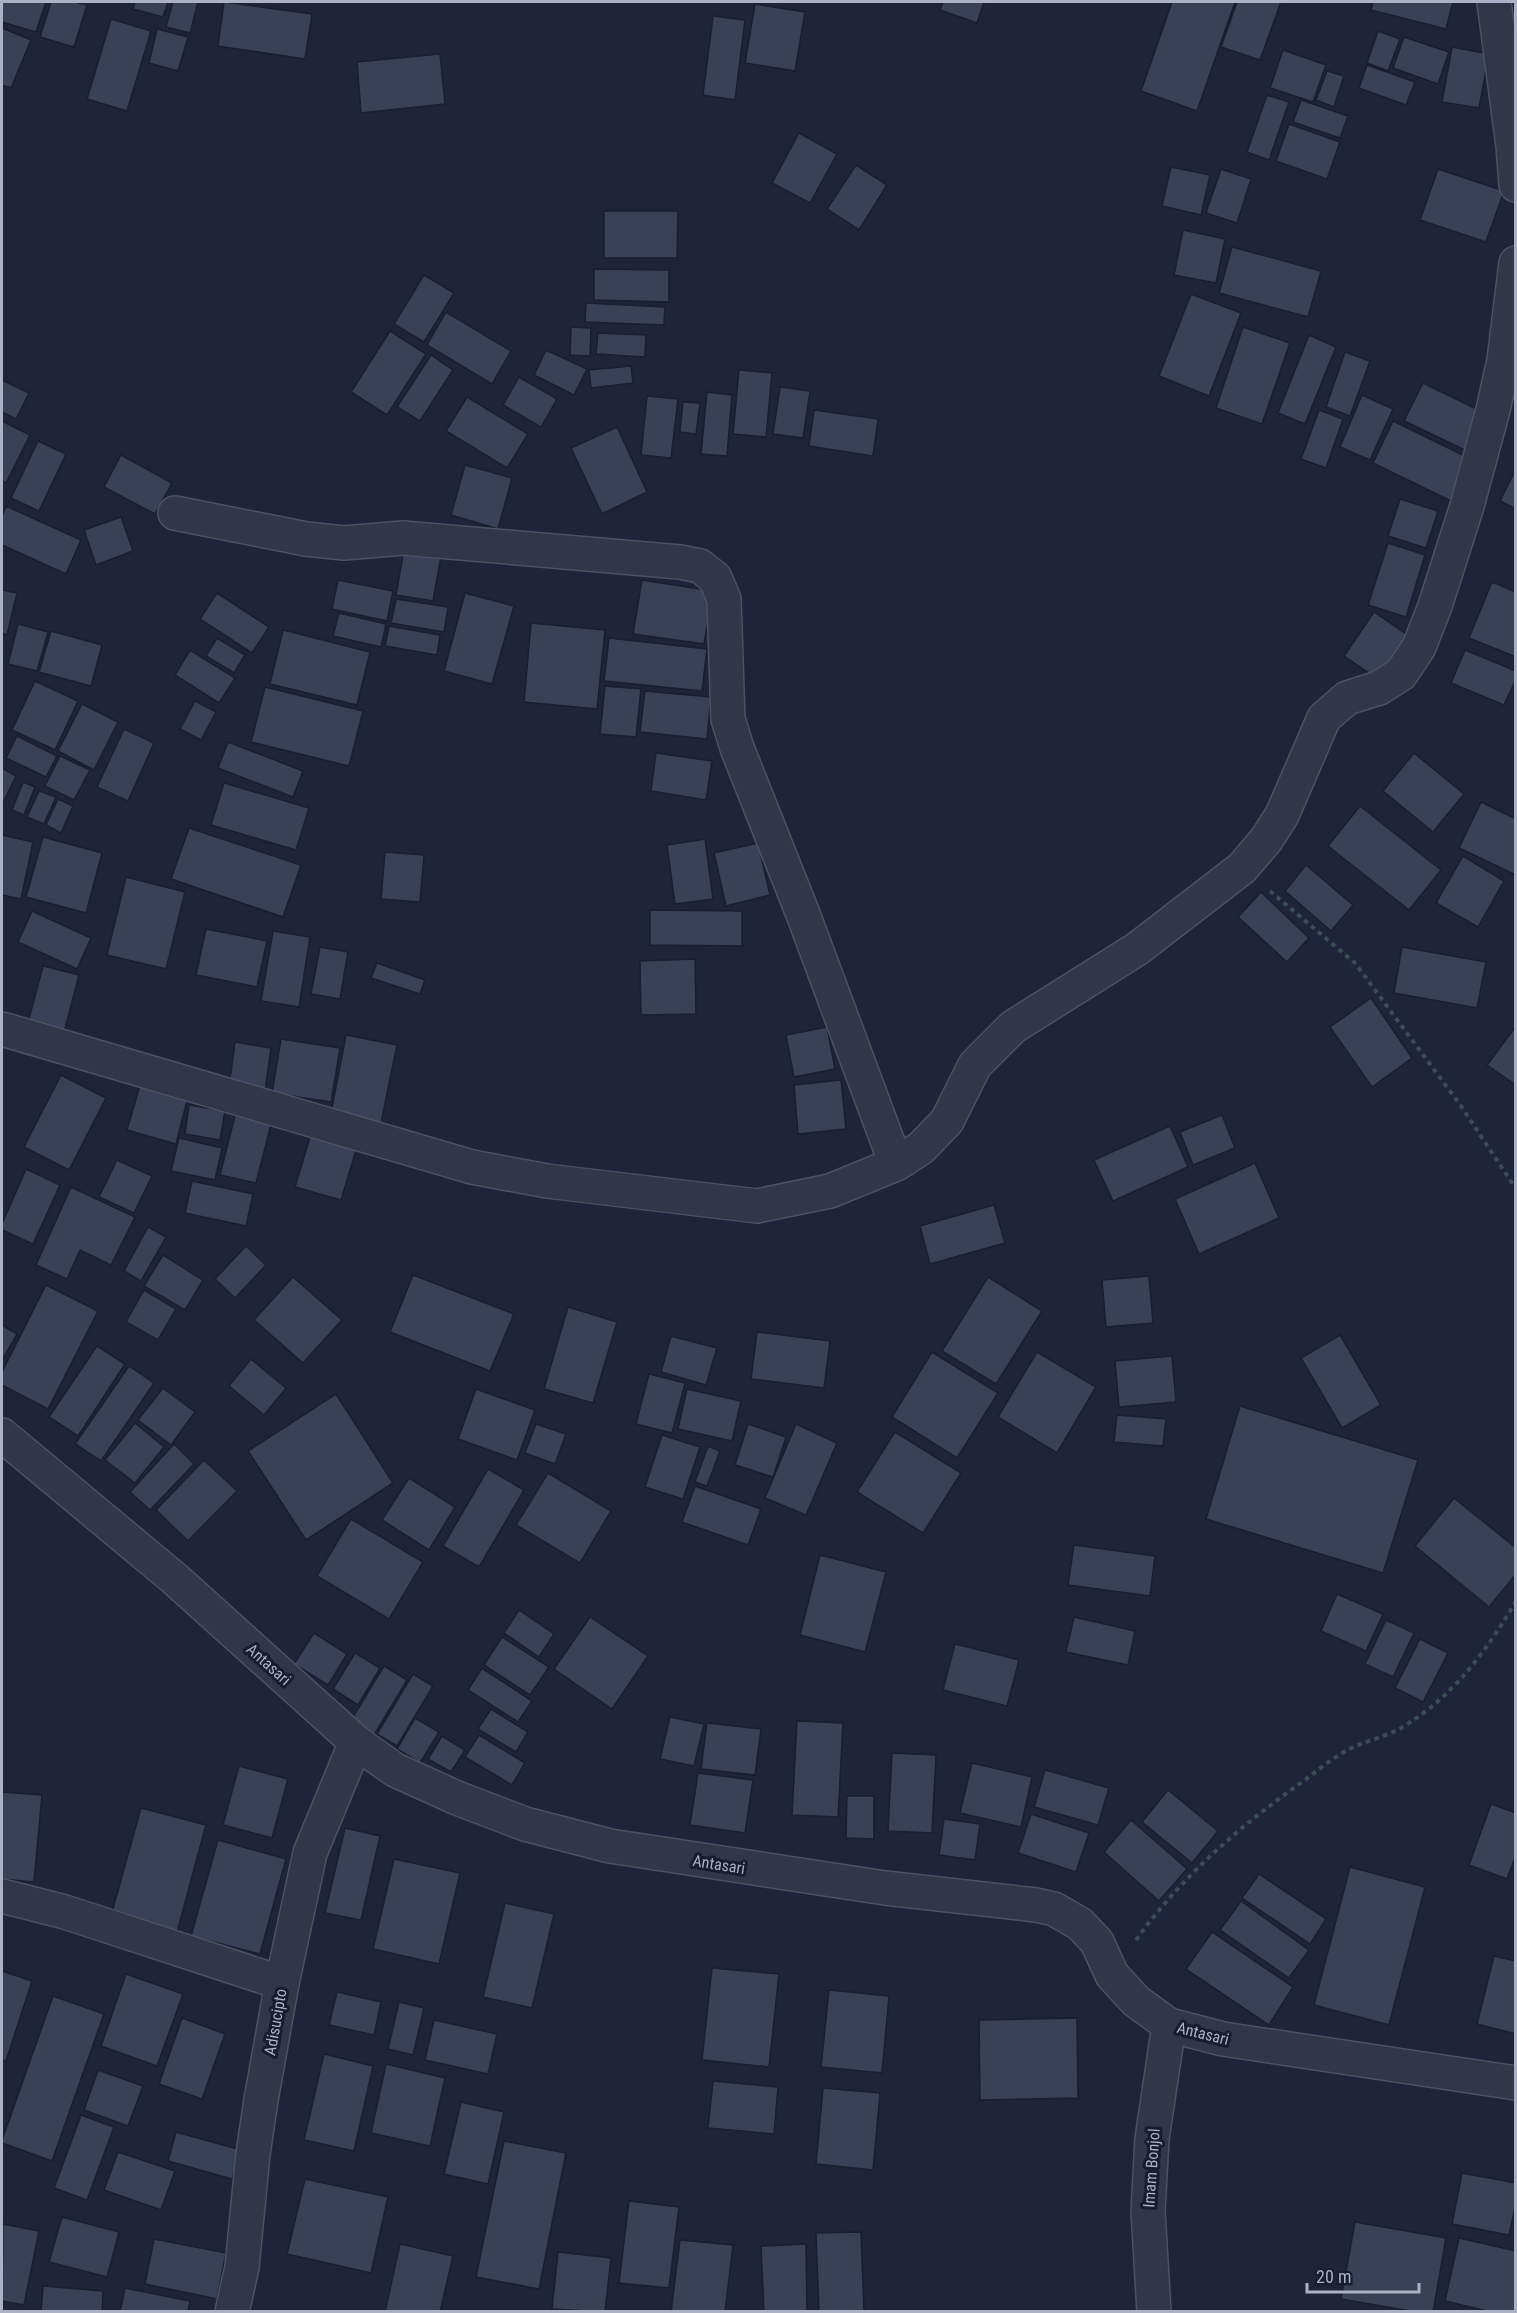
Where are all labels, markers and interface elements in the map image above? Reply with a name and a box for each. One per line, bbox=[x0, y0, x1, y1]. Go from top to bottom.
street label: Antasari bbox=[243, 1640, 295, 1689]
street label: Antasari bbox=[691, 1851, 747, 1878]
street label: Adisucipto bbox=[260, 1987, 291, 2057]
street label: Antasari bbox=[1175, 2018, 1231, 2049]
street label: Imam Bonjol bbox=[1139, 2128, 1164, 2208]
scale bar bbox=[1307, 2256, 1420, 2294]
text: 20 m bbox=[1316, 2266, 1351, 2287]

